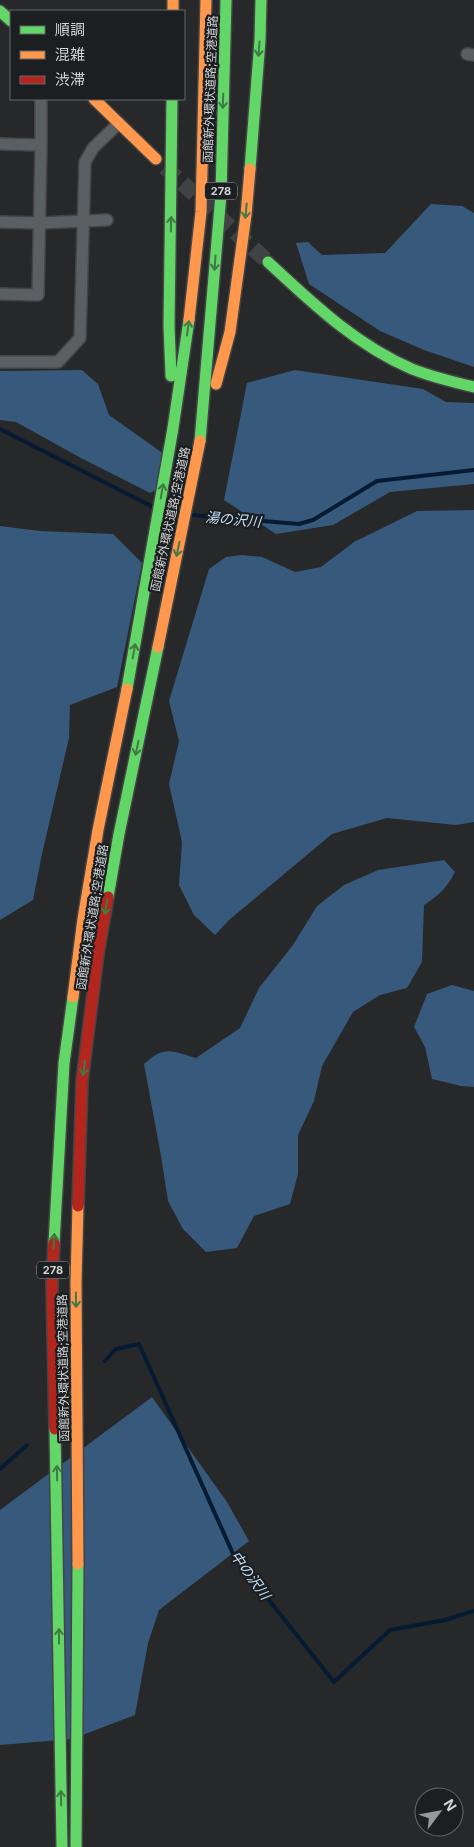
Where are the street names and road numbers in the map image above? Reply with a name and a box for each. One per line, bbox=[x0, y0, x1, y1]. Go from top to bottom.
street label: 函館新外環状道路;空港道路 bbox=[200, 15, 220, 163]
road number: 278 bbox=[205, 182, 237, 200]
street label: 函館新外環状道路;空港道路 bbox=[147, 445, 193, 593]
street label: 函館新外環状道路;空港道路 bbox=[73, 843, 111, 991]
road number: 278 bbox=[37, 1262, 69, 1278]
street label: 函館新外環状道路;空港道路 bbox=[54, 1294, 72, 1442]

